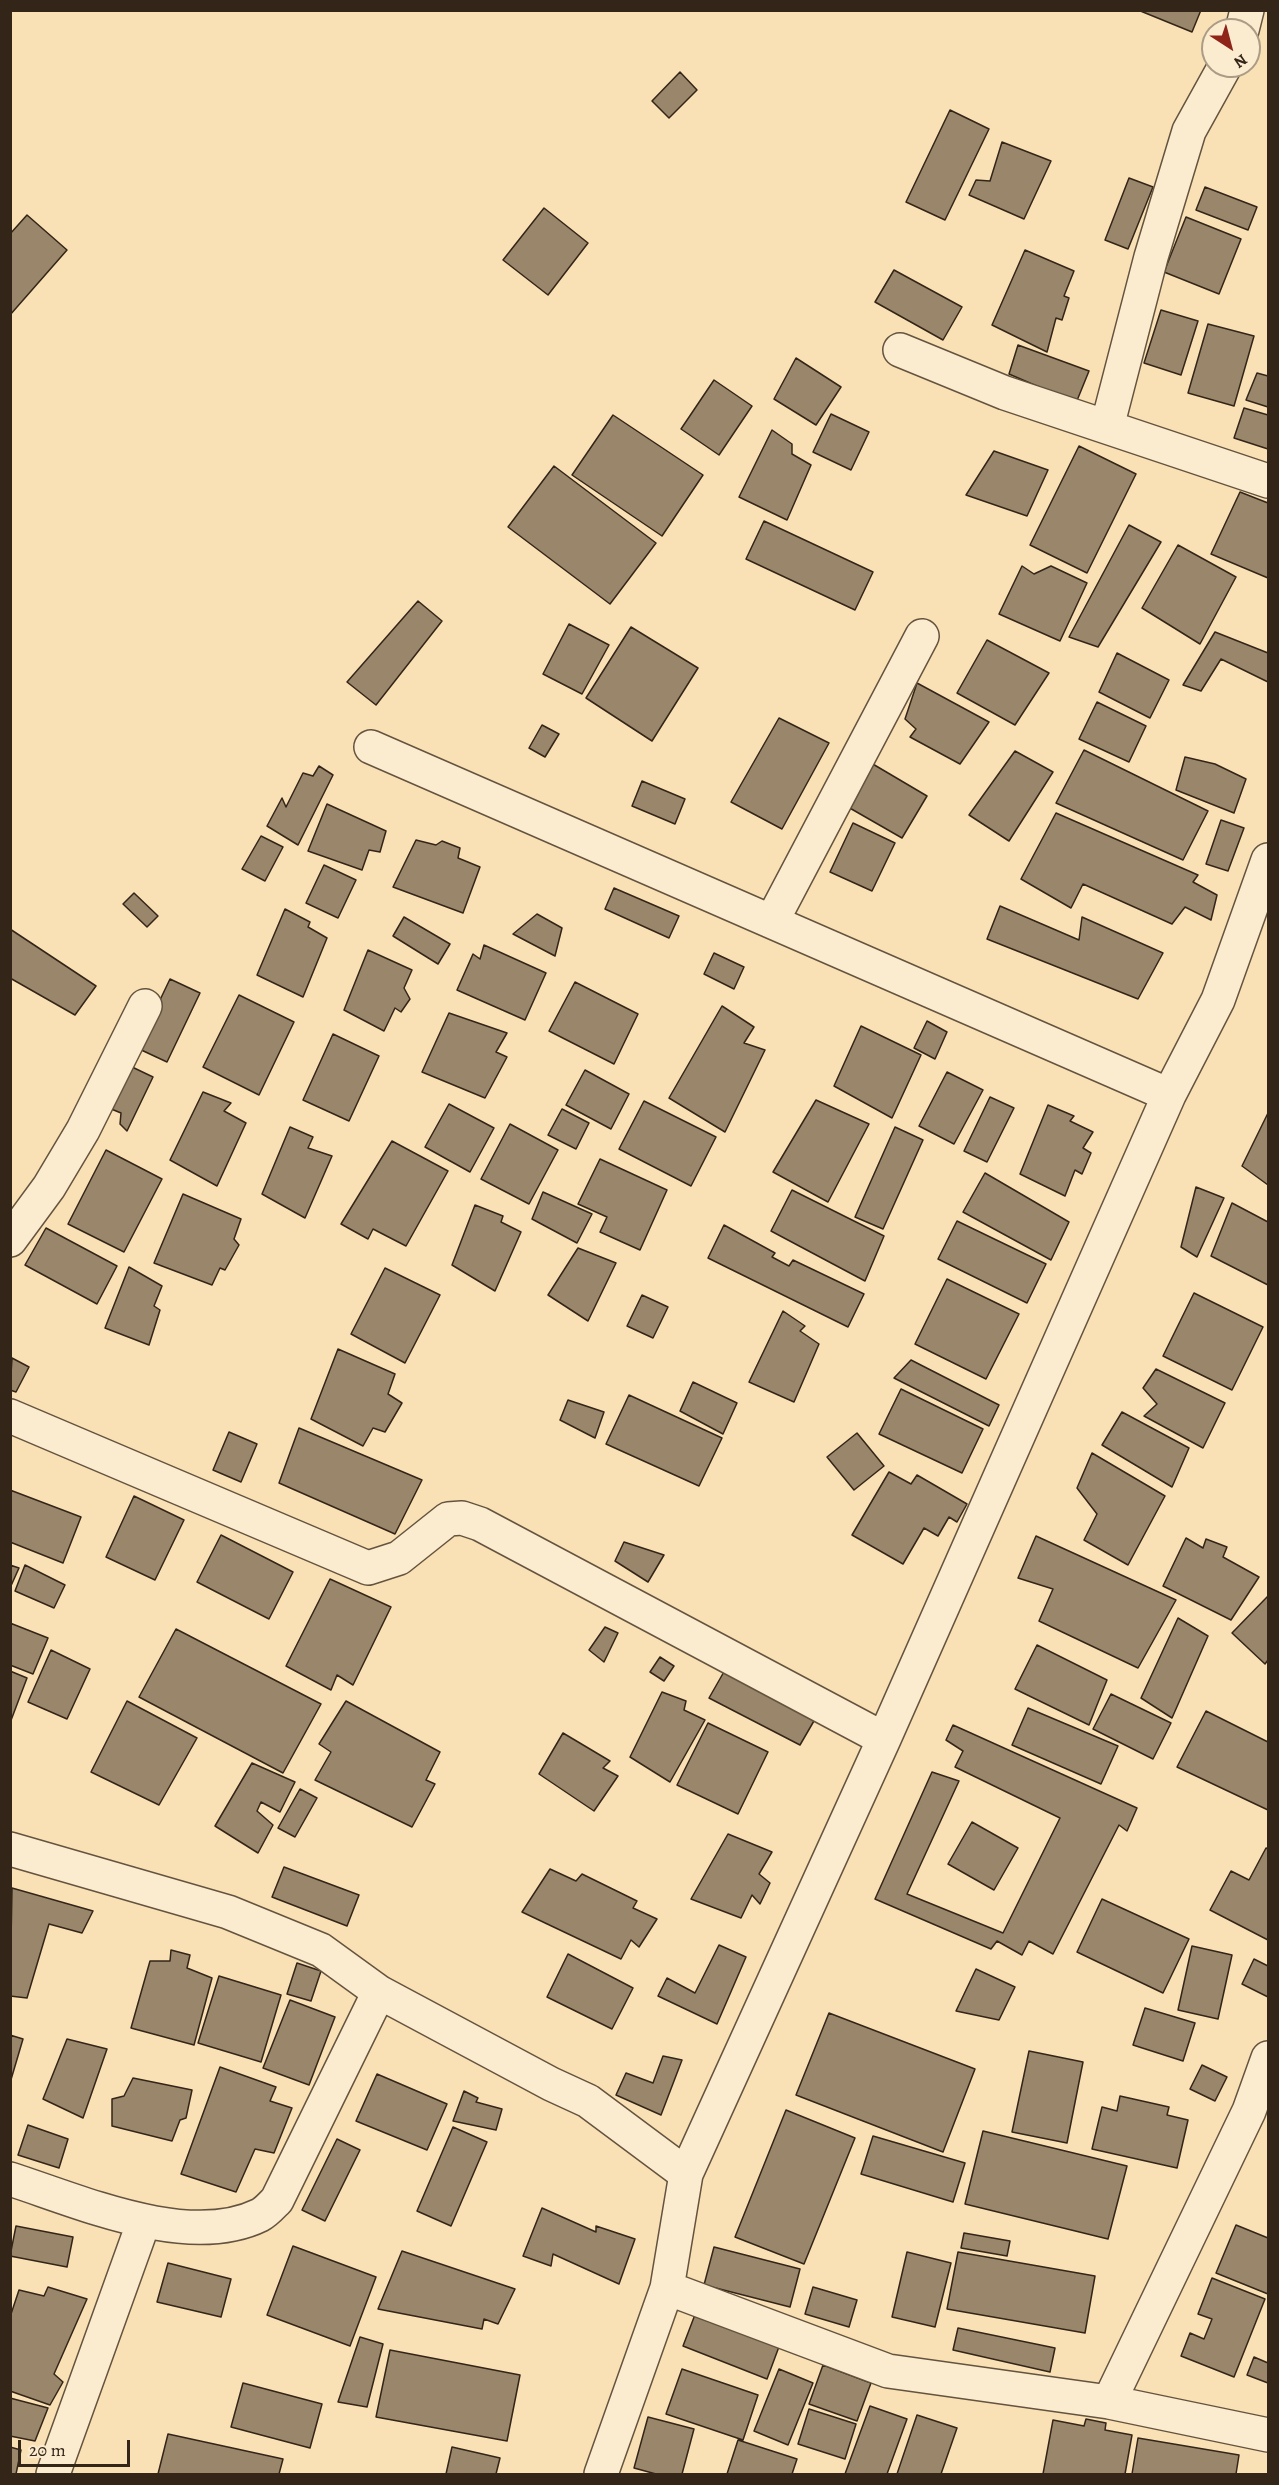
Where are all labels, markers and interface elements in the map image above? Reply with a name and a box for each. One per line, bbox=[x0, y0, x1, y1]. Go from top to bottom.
north arrow bbox=[1201, 18, 1261, 78]
text: N bbox=[1229, 49, 1252, 73]
scale bar bbox=[21, 2428, 134, 2466]
text: 20 m bbox=[29, 2438, 66, 2462]

